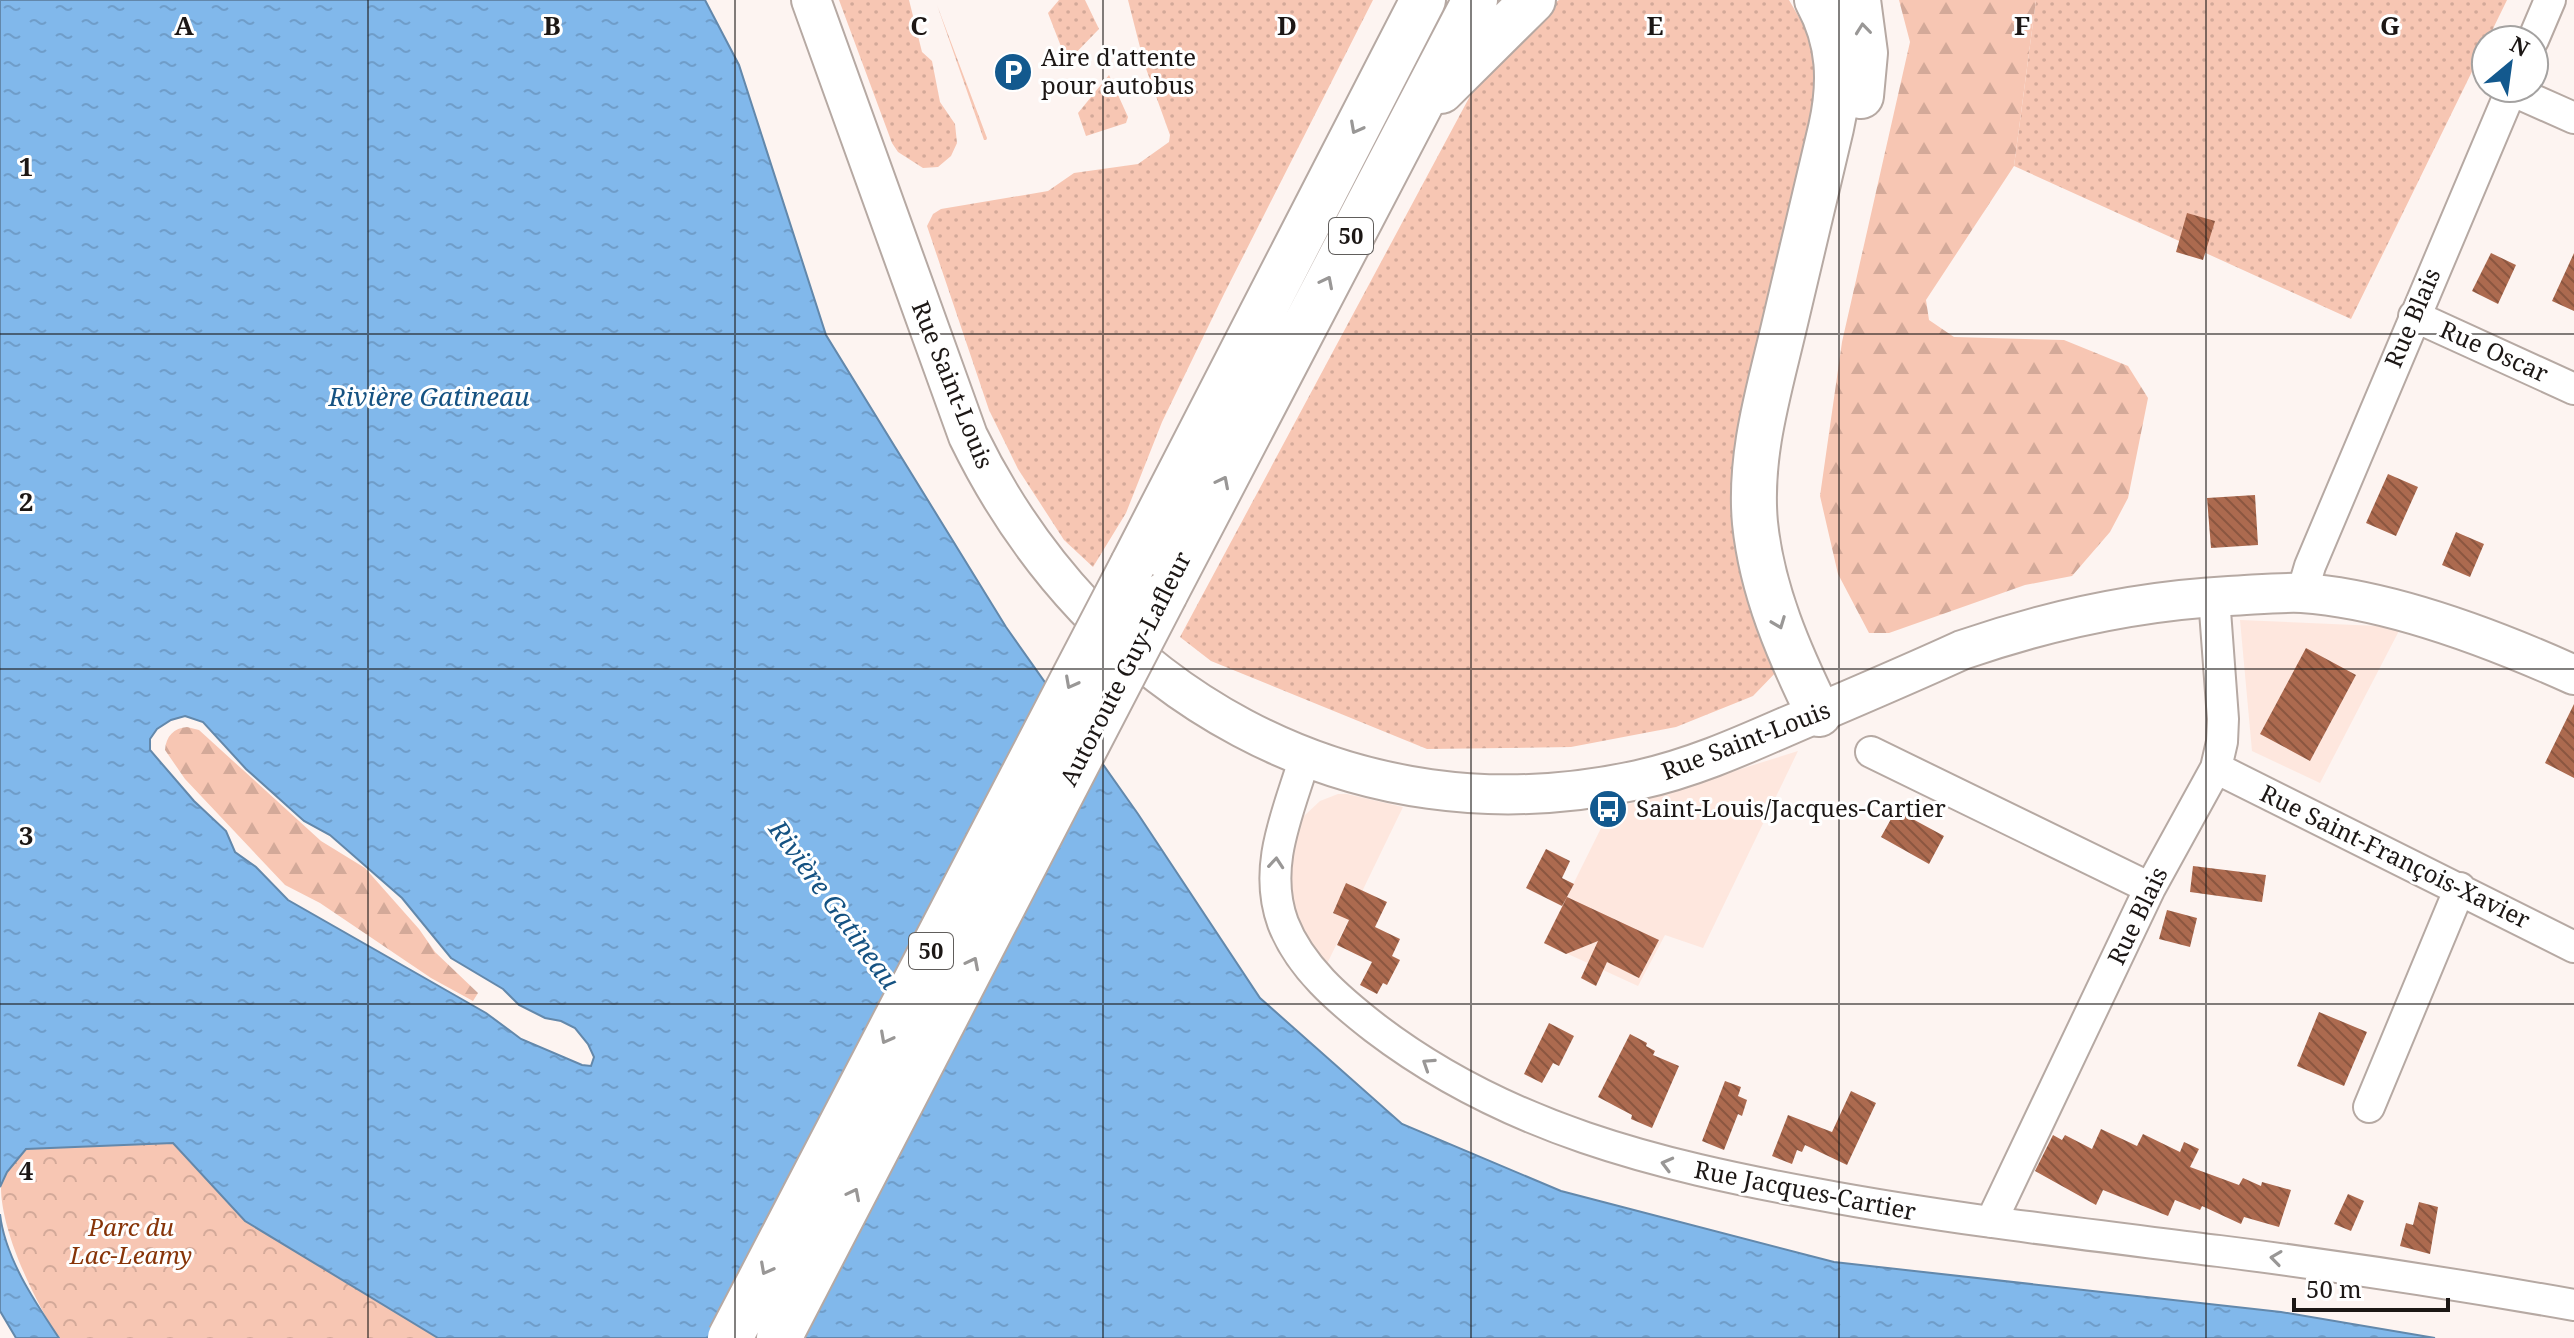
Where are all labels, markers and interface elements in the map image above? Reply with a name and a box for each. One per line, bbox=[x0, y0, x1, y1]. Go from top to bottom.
text: A bbox=[174, 7, 194, 43]
text: B bbox=[543, 7, 561, 43]
text: C bbox=[910, 7, 928, 43]
text: D bbox=[1277, 7, 1297, 43]
text: E bbox=[1647, 7, 1664, 43]
text: F bbox=[2014, 7, 2030, 43]
text: G bbox=[2380, 7, 2400, 43]
one-way arrow bbox=[1855, 22, 1872, 35]
north arrow bbox=[2470, 24, 2550, 104]
text: N bbox=[2505, 28, 2535, 63]
place label: Aire d'attente pour autobus bbox=[1041, 40, 1196, 101]
parking icon: Aire d'attente pour autobus bbox=[992, 51, 1034, 93]
one-way arrow bbox=[1351, 120, 1366, 135]
text: 1 bbox=[19, 148, 33, 184]
road number: 50 bbox=[1329, 218, 1373, 254]
street label: Rue Blais bbox=[2376, 263, 2447, 372]
one-way arrow bbox=[1317, 276, 1332, 291]
street label: Rue Saint-Louis bbox=[905, 296, 1002, 473]
street label: Rue Oscar bbox=[2435, 312, 2554, 389]
water label: Rivière Gatineau bbox=[327, 378, 530, 414]
one-way arrow bbox=[1214, 476, 1229, 491]
text: 2 bbox=[19, 483, 33, 519]
street label: Autoroute Guy-Lafleur bbox=[1051, 545, 1198, 791]
one-way arrow bbox=[1769, 615, 1786, 629]
one-way arrow bbox=[1065, 675, 1080, 690]
street label: Rue Saint-Louis bbox=[1656, 692, 1835, 787]
street label: Rue Saint-François-Xavier bbox=[2255, 776, 2536, 935]
bus stop icon: Saint-Louis/Jacques-Cartier bbox=[1587, 788, 1629, 830]
place label: Saint-Louis/Jacques-Cartier bbox=[1636, 791, 1946, 824]
water label: Rivière Gatineau bbox=[761, 812, 909, 997]
text: 3 bbox=[19, 817, 33, 853]
one-way arrow bbox=[1267, 856, 1284, 869]
street label: Rue Blais bbox=[2099, 861, 2175, 970]
road number: 50 bbox=[909, 933, 953, 969]
one-way arrow bbox=[964, 957, 979, 972]
one-way arrow bbox=[881, 1030, 896, 1044]
one-way arrow bbox=[1422, 1058, 1437, 1073]
text: 4 bbox=[19, 1152, 34, 1188]
street label: Rue Jacques-Cartier bbox=[1692, 1152, 1919, 1227]
one-way arrow bbox=[1660, 1156, 1674, 1173]
one-way arrow bbox=[844, 1188, 859, 1203]
park label: Parc du Lac-Leamy bbox=[69, 1210, 192, 1271]
one-way arrow bbox=[2269, 1250, 2283, 1267]
one-way arrow bbox=[760, 1260, 776, 1275]
scale bar bbox=[2294, 1262, 2448, 1312]
text: 50 m bbox=[2306, 1272, 2362, 1305]

